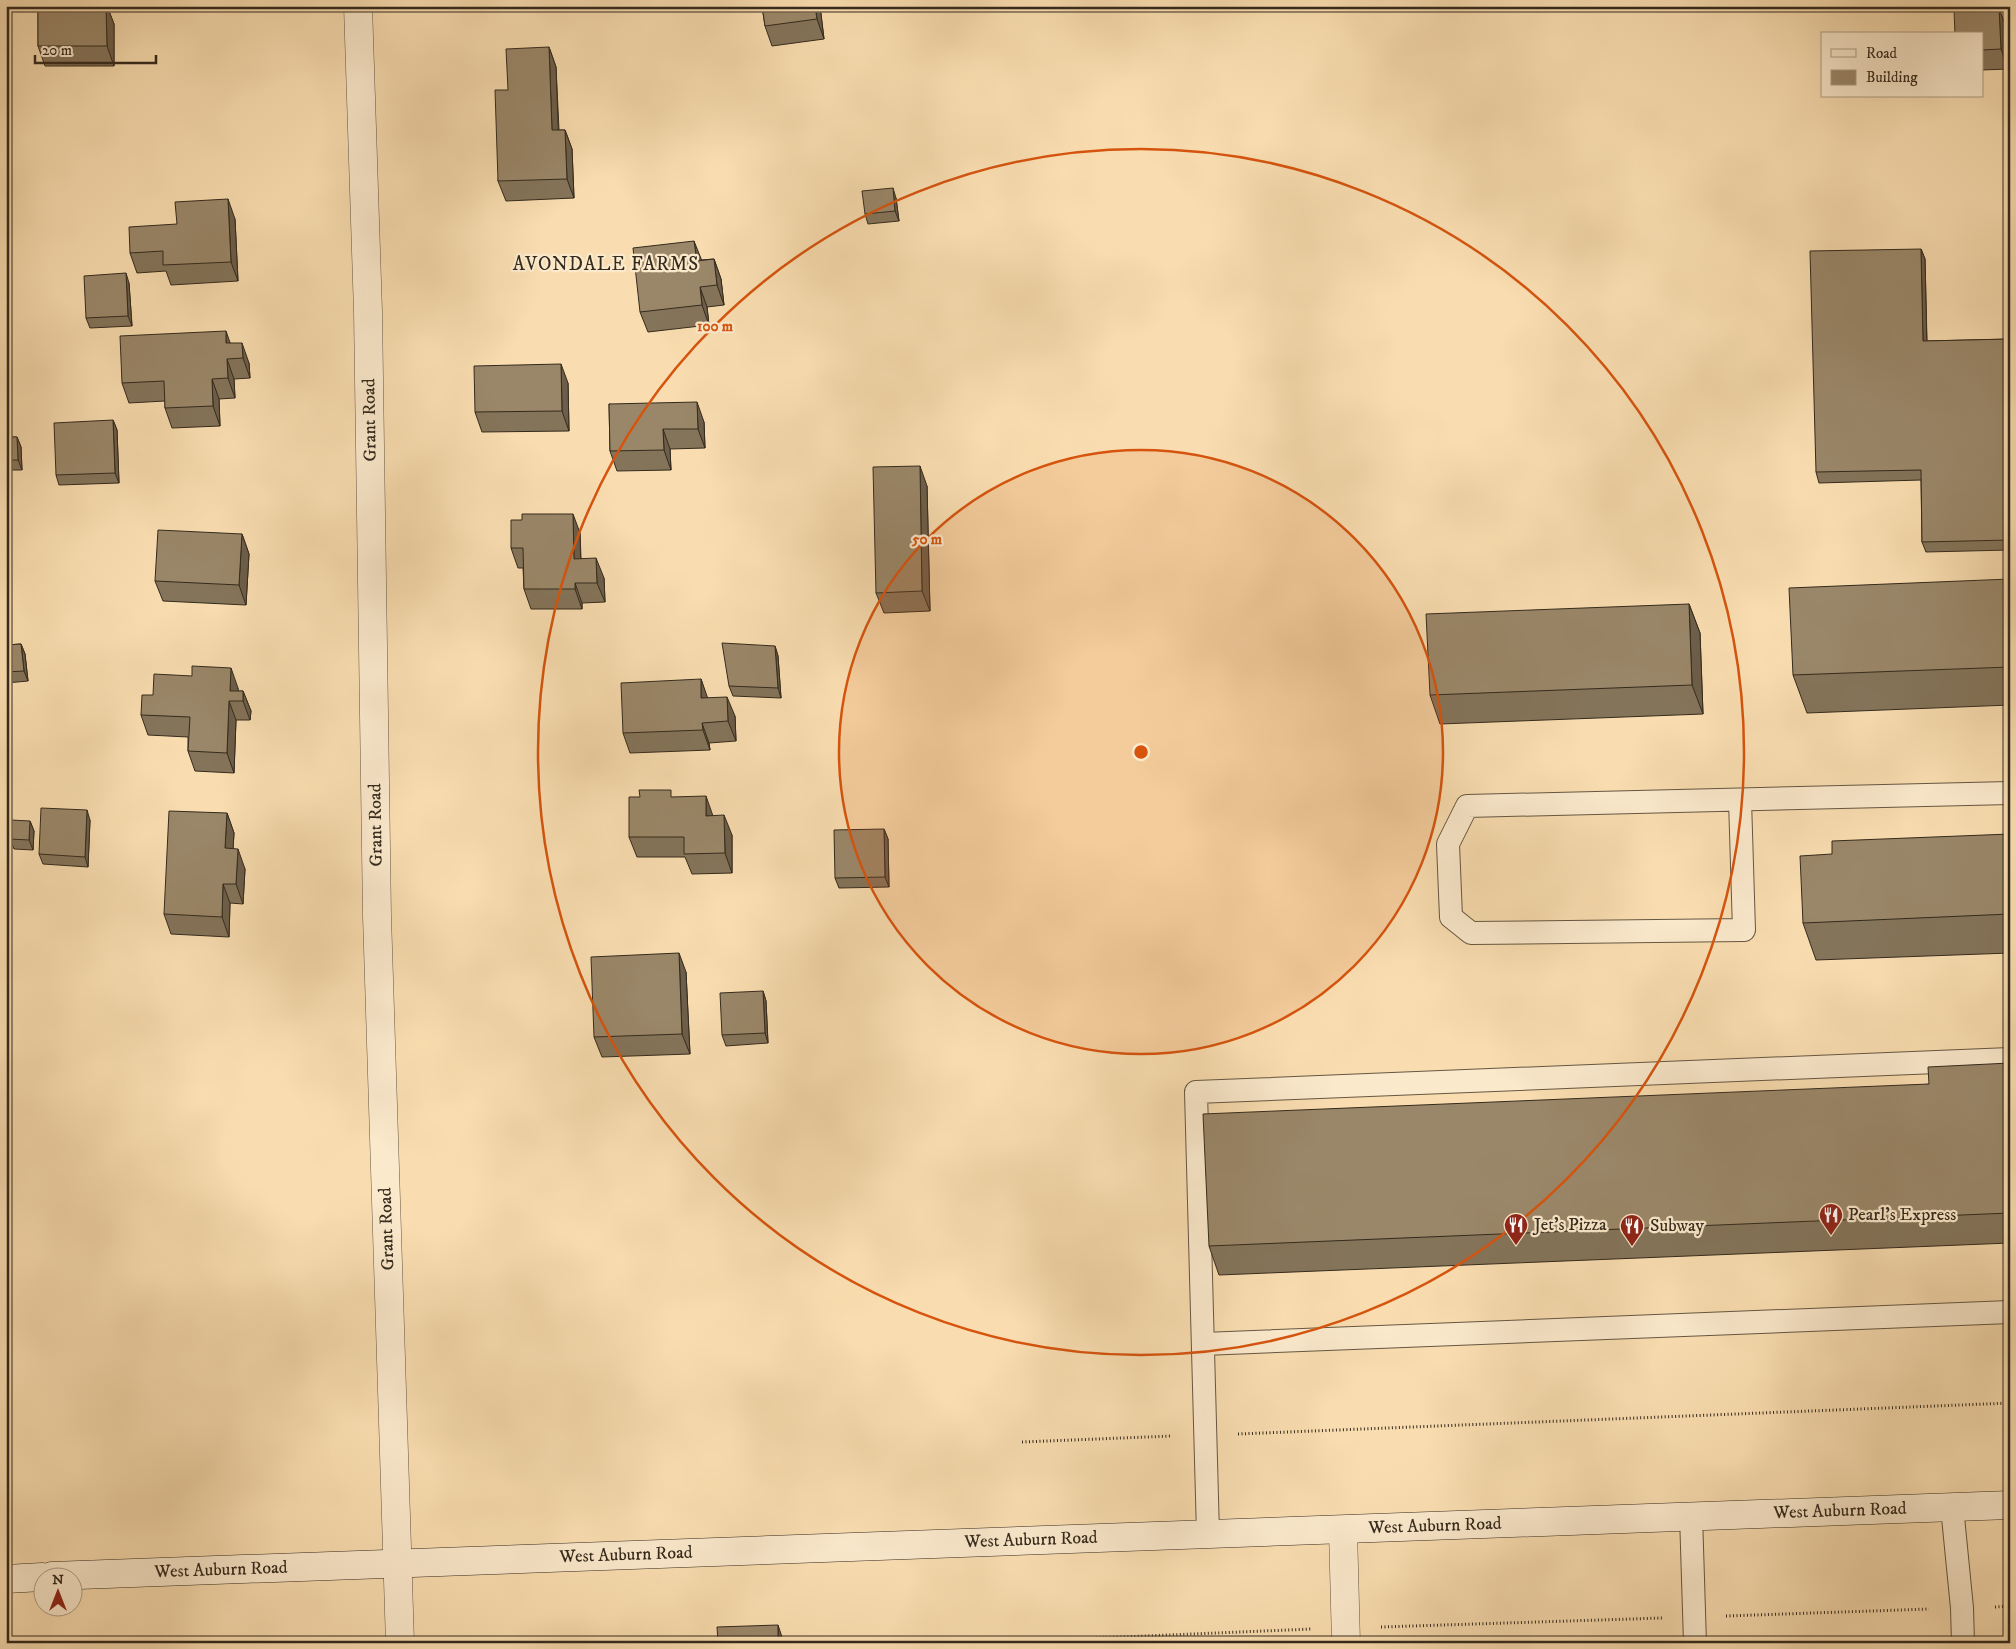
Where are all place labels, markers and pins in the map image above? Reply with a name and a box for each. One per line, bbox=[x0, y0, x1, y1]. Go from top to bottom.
centre of rings bbox=[1132, 743, 1150, 761]
restaurant icon: Pearl's Express bbox=[1818, 1202, 1844, 1236]
place label: Pearl's Express bbox=[1848, 1204, 1956, 1226]
restaurant icon: Jet's Pizza bbox=[1503, 1212, 1529, 1246]
restaurant icon: Subway bbox=[1619, 1213, 1645, 1247]
place label: Jet's Pizza bbox=[1532, 1214, 1607, 1236]
place label: Subway bbox=[1650, 1215, 1705, 1237]

